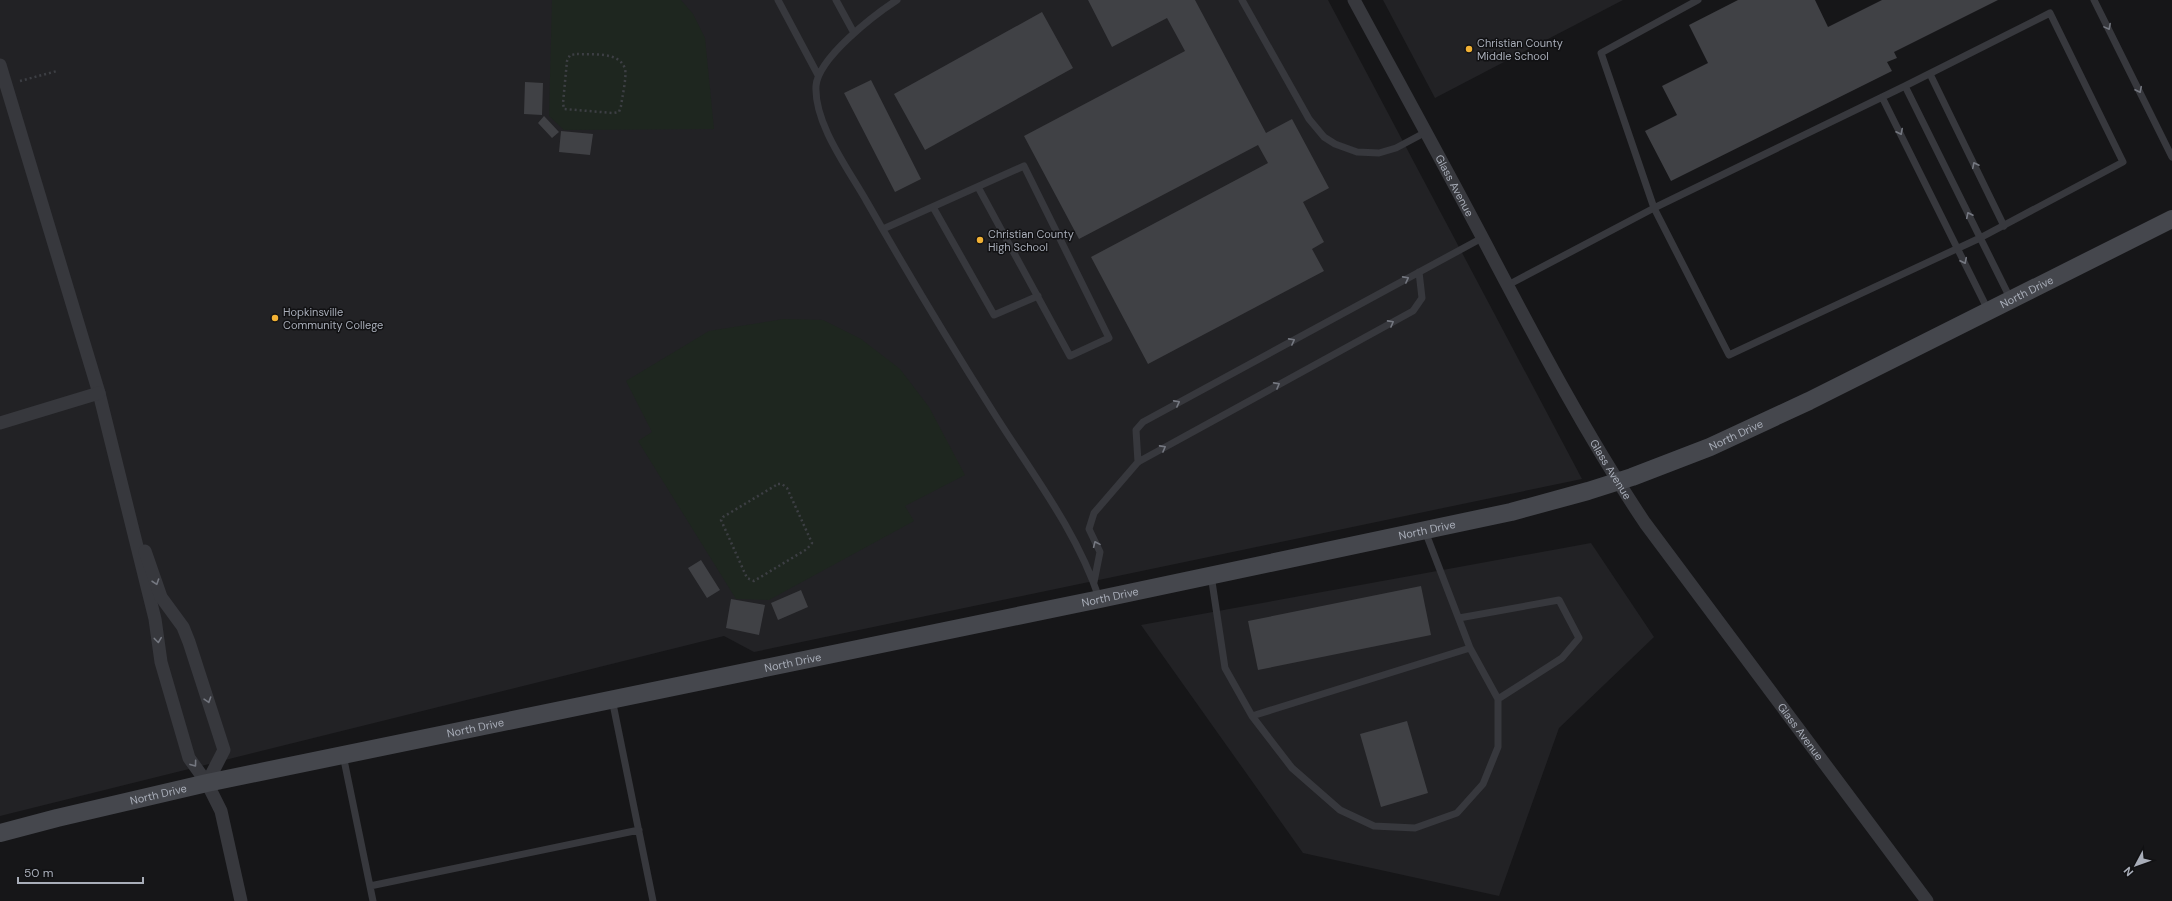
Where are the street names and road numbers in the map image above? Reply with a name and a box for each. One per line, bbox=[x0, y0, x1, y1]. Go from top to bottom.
street label: Glass Avenue bbox=[1432, 152, 1477, 219]
street label: North Drive bbox=[1998, 273, 2056, 311]
street label: North Drive bbox=[1707, 416, 1765, 453]
street label: Glass Avenue bbox=[1587, 437, 1635, 502]
street label: North Drive bbox=[1397, 517, 1457, 543]
street label: North Drive bbox=[1080, 584, 1140, 610]
street label: North Drive bbox=[763, 650, 822, 675]
street label: Glass Avenue bbox=[1775, 700, 1827, 763]
street label: North Drive bbox=[446, 715, 505, 740]
street label: North Drive bbox=[129, 781, 188, 808]

